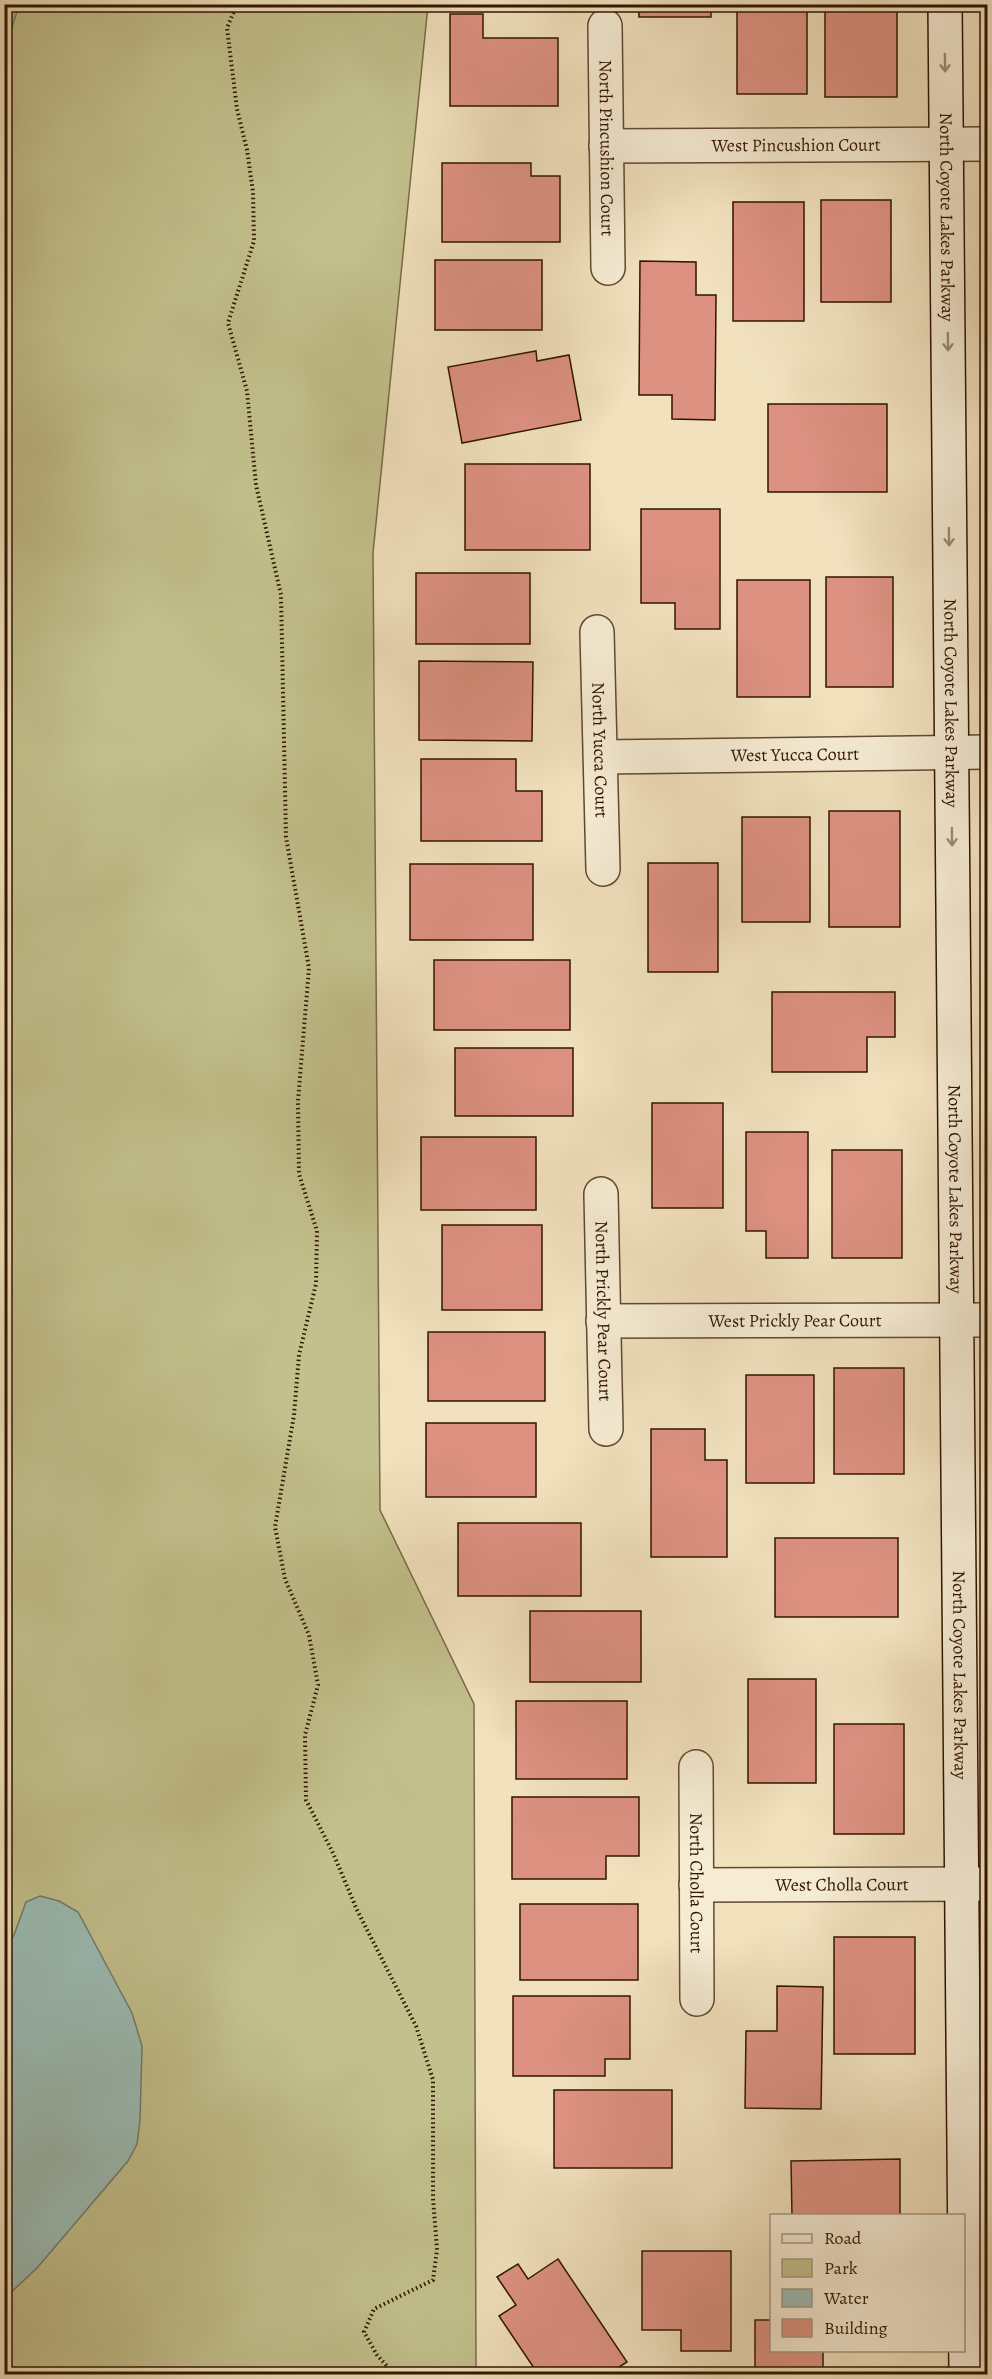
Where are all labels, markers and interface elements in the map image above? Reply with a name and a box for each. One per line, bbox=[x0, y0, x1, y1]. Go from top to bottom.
one-way arrow bbox=[939, 52, 951, 72]
street label: North Pincushion Court bbox=[593, 60, 620, 236]
street label: North Coyote Lakes Parkway bbox=[934, 112, 960, 323]
street label: West Pincushion Court bbox=[710, 133, 881, 157]
one-way arrow bbox=[942, 331, 954, 351]
one-way arrow bbox=[944, 526, 955, 546]
street label: North Coyote Lakes Parkway bbox=[938, 598, 964, 808]
street label: North Yucca Court bbox=[586, 682, 614, 818]
street label: West Yucca Court bbox=[730, 742, 859, 767]
one-way arrow bbox=[946, 826, 958, 846]
street label: North Coyote Lakes Parkway bbox=[943, 1084, 968, 1294]
street label: North Prickly Pear Court bbox=[590, 1220, 617, 1402]
street label: West Prickly Pear Court bbox=[707, 1308, 882, 1333]
street label: North Coyote Lakes Parkway bbox=[947, 1570, 973, 1780]
street label: North Cholla Court bbox=[684, 1813, 709, 1953]
street label: West Cholla Court bbox=[774, 1872, 909, 1897]
legend bbox=[770, 2214, 965, 2352]
text: Road bbox=[824, 2226, 862, 2250]
text: Park bbox=[824, 2256, 858, 2280]
text: Water bbox=[823, 2286, 869, 2310]
text: Building bbox=[824, 2316, 888, 2340]

